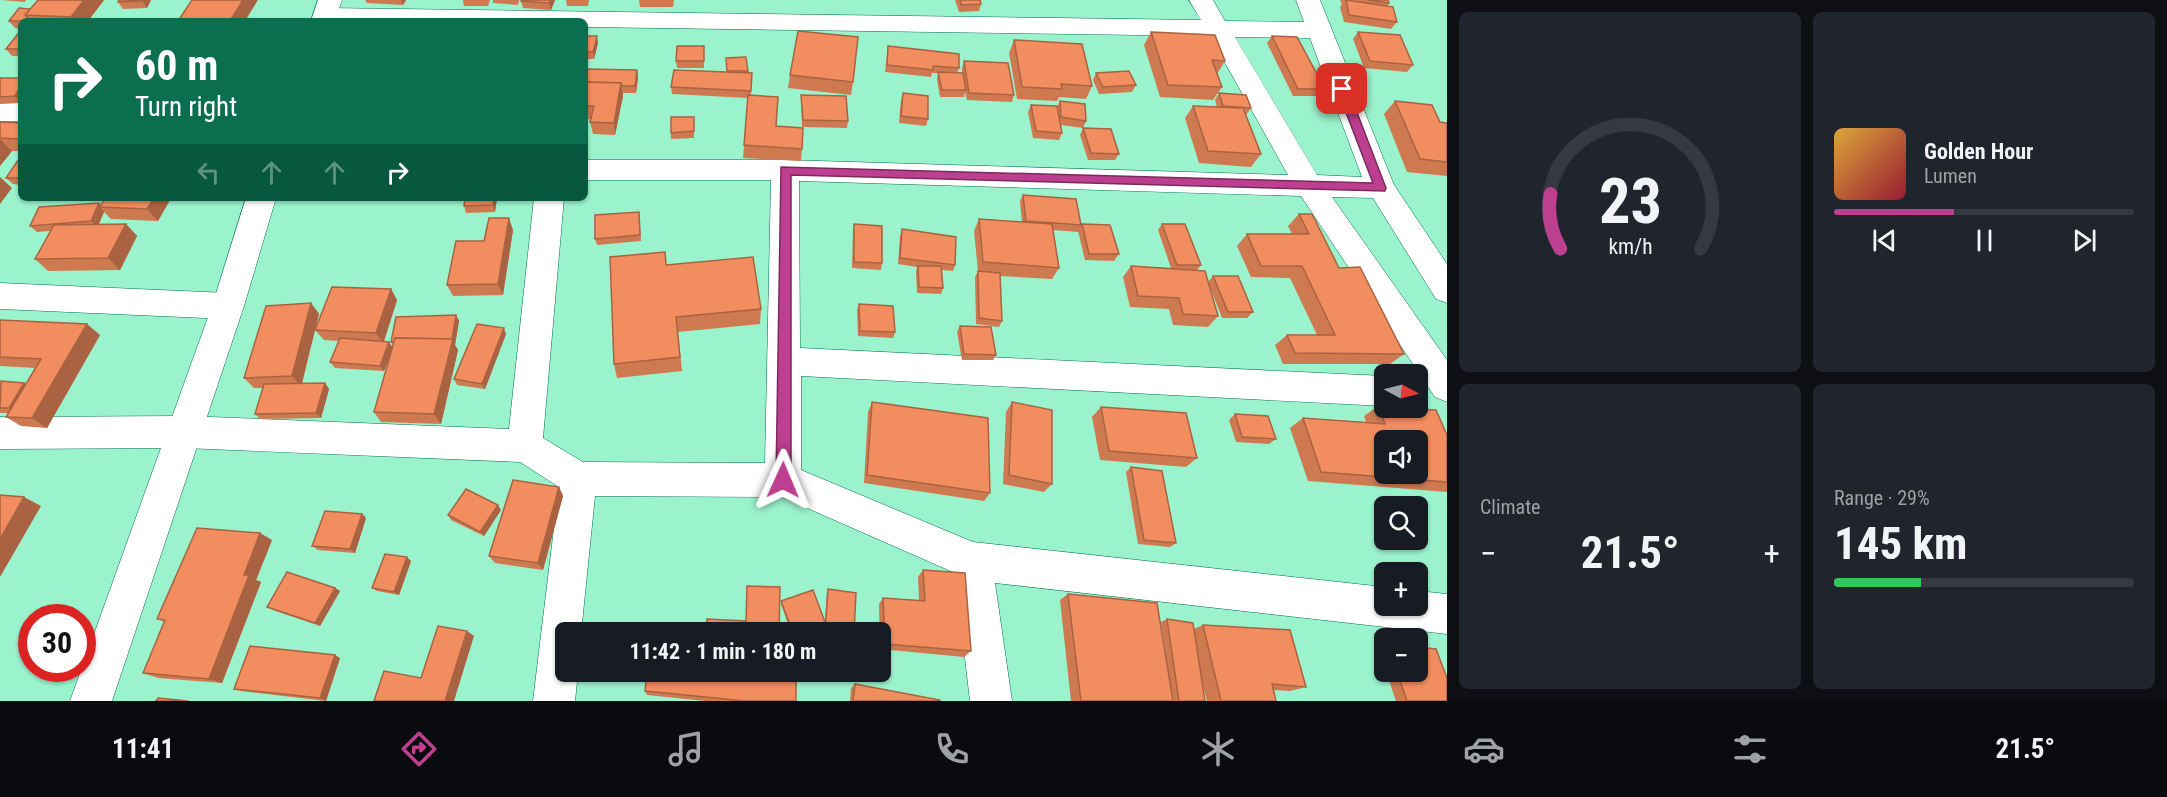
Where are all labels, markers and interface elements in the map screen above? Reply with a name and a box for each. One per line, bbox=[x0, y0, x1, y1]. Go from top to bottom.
text: 60 m bbox=[135, 41, 218, 90]
icon: right bbox=[36, 42, 114, 120]
pin bbox=[1316, 63, 1367, 114]
icon: arrive bbox=[1325, 72, 1358, 105]
text: Turn right bbox=[135, 91, 237, 123]
text: Golden Hour bbox=[1924, 139, 2033, 164]
icon: left bbox=[192, 156, 225, 189]
icon: ahead bbox=[255, 156, 288, 189]
icon: ahead bbox=[318, 156, 351, 189]
icon: right bbox=[381, 156, 414, 189]
text: Lumen bbox=[1924, 164, 1977, 188]
text: 23 bbox=[1598, 165, 1662, 238]
icon: previous bbox=[1868, 224, 1901, 257]
icon: pause bbox=[1968, 224, 2001, 257]
icon: next bbox=[2068, 224, 2101, 257]
text: km/h bbox=[1608, 235, 1652, 260]
north arrow bbox=[1374, 364, 1428, 418]
map controls bbox=[1374, 364, 1428, 682]
button: sound bbox=[1374, 430, 1428, 484]
position arrow bbox=[751, 448, 815, 512]
text: Range · 29% bbox=[1834, 486, 1930, 510]
text: Climate bbox=[1480, 495, 1540, 519]
button: search bbox=[1374, 496, 1428, 550]
text: 145 km bbox=[1834, 517, 1967, 570]
text: 21.5° bbox=[1581, 526, 1679, 579]
text: − bbox=[1480, 534, 1497, 573]
text: + bbox=[1764, 534, 1780, 573]
button: + bbox=[1374, 562, 1428, 616]
speed limit sign: 30 bbox=[18, 604, 96, 682]
button: − bbox=[1374, 628, 1428, 682]
text: 11:42 · 1 min · 180 m bbox=[630, 639, 816, 664]
icon: directions bbox=[398, 728, 440, 770]
icon: music bbox=[665, 728, 707, 770]
icon: phone bbox=[931, 728, 973, 770]
icon: climate bbox=[1197, 728, 1239, 770]
icon: car bbox=[1463, 728, 1505, 770]
icon: filters bbox=[1729, 728, 1771, 770]
text: 11:41 bbox=[112, 733, 174, 765]
text: 21.5° bbox=[1996, 733, 2055, 765]

